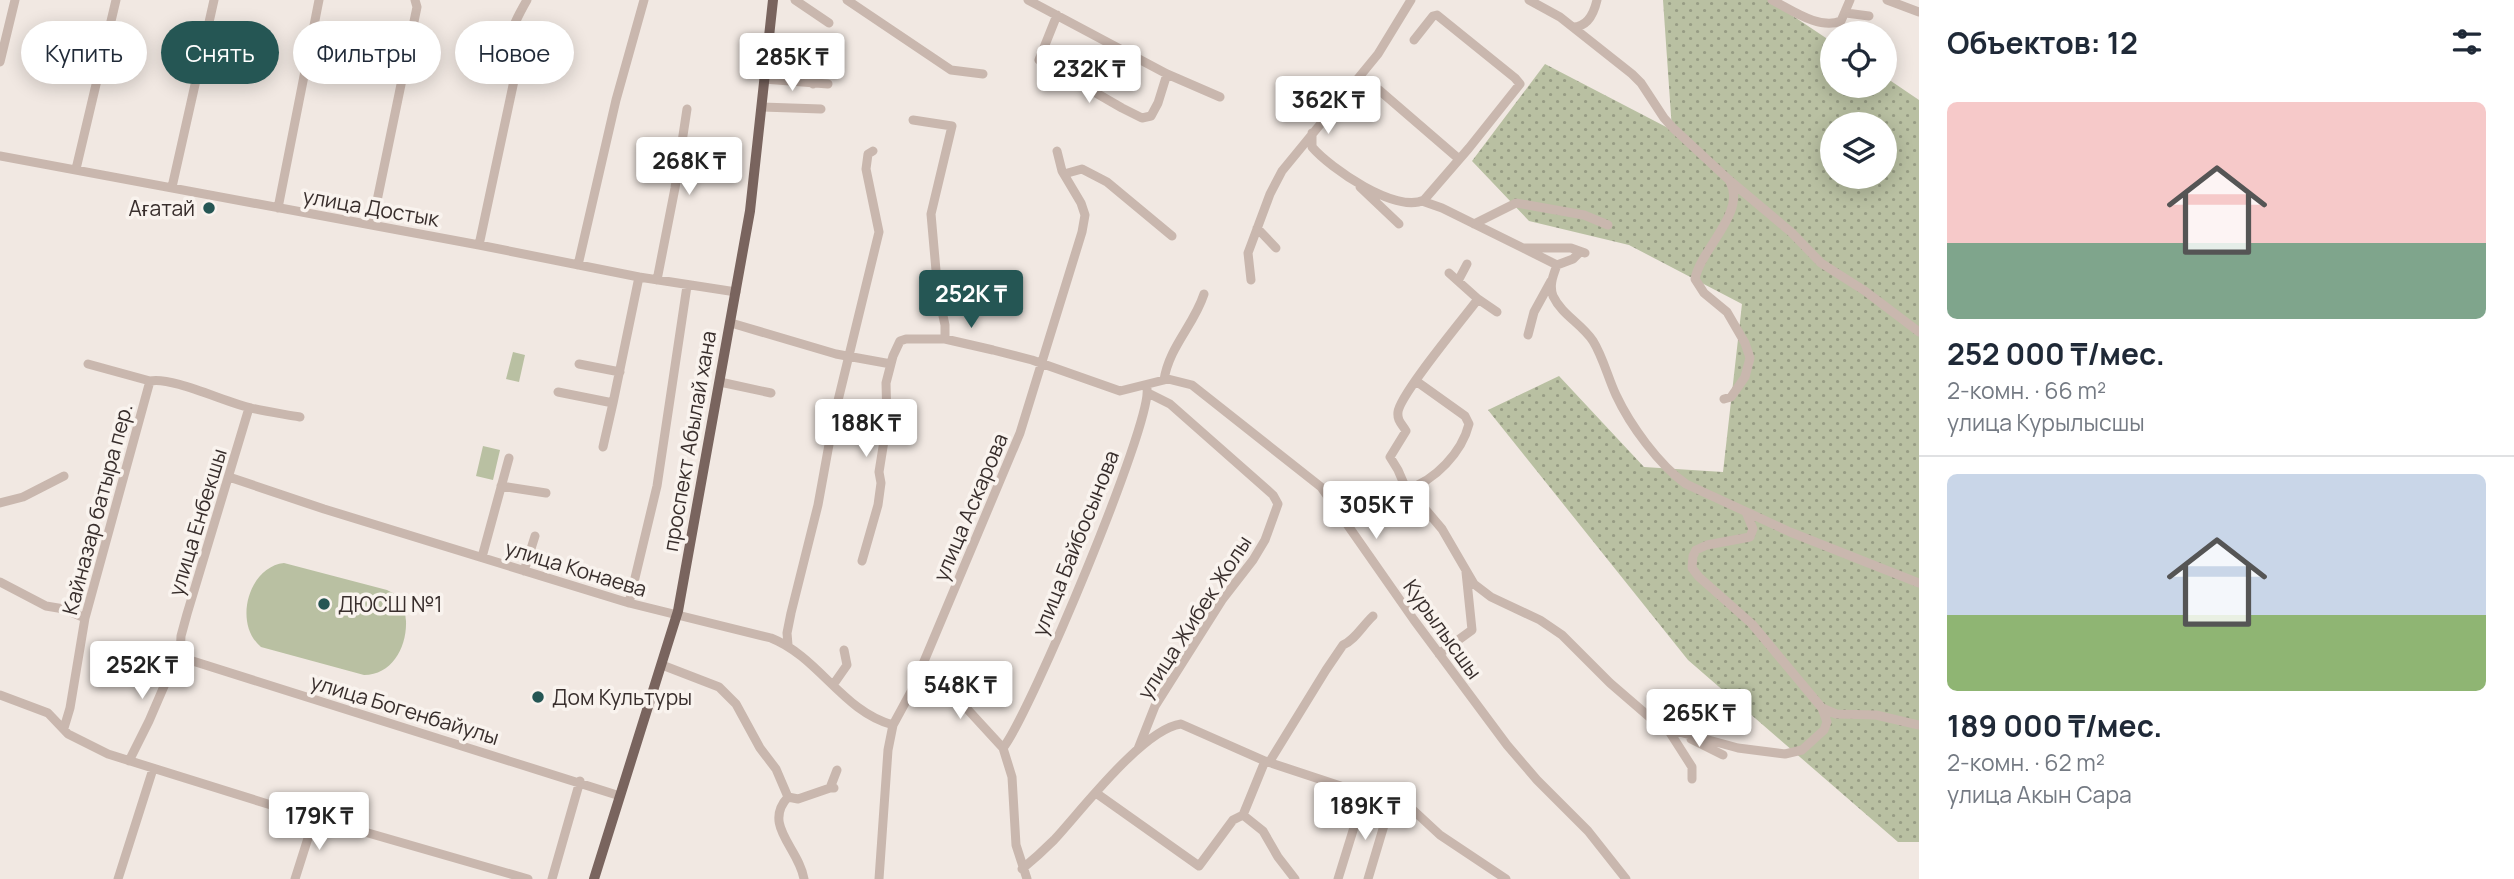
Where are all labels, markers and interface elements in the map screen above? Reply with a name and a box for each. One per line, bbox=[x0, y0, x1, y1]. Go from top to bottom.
chip: Купить bbox=[21, 21, 147, 84]
chip: Снять bbox=[161, 21, 279, 84]
chip: Фильтры bbox=[293, 21, 441, 84]
chip: Новое bbox=[455, 21, 574, 84]
map controls bbox=[1820, 21, 1897, 189]
button: locate bbox=[1820, 21, 1897, 98]
text: Объектов: 12 bbox=[1947, 22, 2138, 63]
icon: filters bbox=[2448, 23, 2486, 61]
pin: 285K ₸ bbox=[735, 34, 849, 93]
text: 285K ₸ bbox=[756, 40, 828, 72]
pin: 232K ₸ bbox=[1032, 46, 1146, 105]
text: 232K ₸ bbox=[1053, 52, 1125, 84]
pin: 362K ₸ bbox=[1271, 76, 1385, 136]
text: 362K ₸ bbox=[1292, 83, 1364, 115]
button: layers bbox=[1820, 112, 1897, 189]
pin: 268K ₸ bbox=[632, 138, 746, 197]
text: 268K ₸ bbox=[652, 144, 726, 176]
icon: home bbox=[2154, 147, 2280, 273]
street label: улица Достык bbox=[301, 181, 442, 233]
place label: Ағатай bbox=[129, 194, 195, 222]
marker: Ағатай bbox=[201, 200, 217, 216]
pin: 252K ₸ bbox=[914, 270, 1028, 330]
text: 252K ₸ bbox=[935, 277, 1007, 309]
street label: проспект Абылай хана bbox=[656, 328, 722, 554]
text: 252 000 ₸/мес. bbox=[1947, 333, 2165, 374]
text: 2-комн. · 66 m² bbox=[1947, 374, 2106, 406]
street label: Кайназар батыра пер. bbox=[55, 400, 139, 618]
pin: 188K ₸ bbox=[809, 400, 923, 459]
text: 188K ₸ bbox=[831, 406, 901, 438]
text: улица Курылысшы bbox=[1947, 406, 2145, 438]
street label: улица Аскарова bbox=[926, 429, 1014, 585]
street label: улица Енбекшы bbox=[161, 445, 233, 599]
street label: улица Байбосынова bbox=[1025, 446, 1125, 640]
pin: 305K ₸ bbox=[1319, 482, 1433, 541]
text: 305K ₸ bbox=[1339, 488, 1413, 520]
icon: home bbox=[2154, 519, 2280, 645]
street label: улица Жибек Жолы bbox=[1131, 530, 1257, 704]
street label: улица Конаева bbox=[502, 533, 650, 603]
street label: Курылысшы bbox=[1397, 573, 1489, 685]
place label: ДЮСШ №1 bbox=[338, 590, 442, 618]
marker: ДЮСШ №1 bbox=[316, 596, 332, 612]
pin: 252K ₸ bbox=[85, 642, 199, 701]
text: 252K ₸ bbox=[106, 648, 178, 680]
pin: 548K ₸ bbox=[903, 662, 1017, 721]
street label: улица Богенбайулы bbox=[307, 667, 503, 751]
text: 548K ₸ bbox=[923, 668, 997, 700]
place label: Дом Культуры bbox=[552, 683, 692, 711]
marker: Дом Культуры bbox=[530, 689, 546, 705]
pin: 265K ₸ bbox=[1642, 690, 1756, 749]
text: 265K ₸ bbox=[1662, 696, 1736, 728]
text: 189 000 ₸/мес. bbox=[1947, 705, 2162, 746]
text: 2-комн. · 62 m² bbox=[1947, 746, 2105, 778]
text: улица Акын Сара bbox=[1947, 778, 2132, 810]
pin: 189K ₸ bbox=[1308, 782, 1422, 842]
text: 189K ₸ bbox=[1330, 789, 1400, 821]
pin: 179K ₸ bbox=[262, 792, 376, 852]
text: 179K ₸ bbox=[285, 799, 353, 831]

